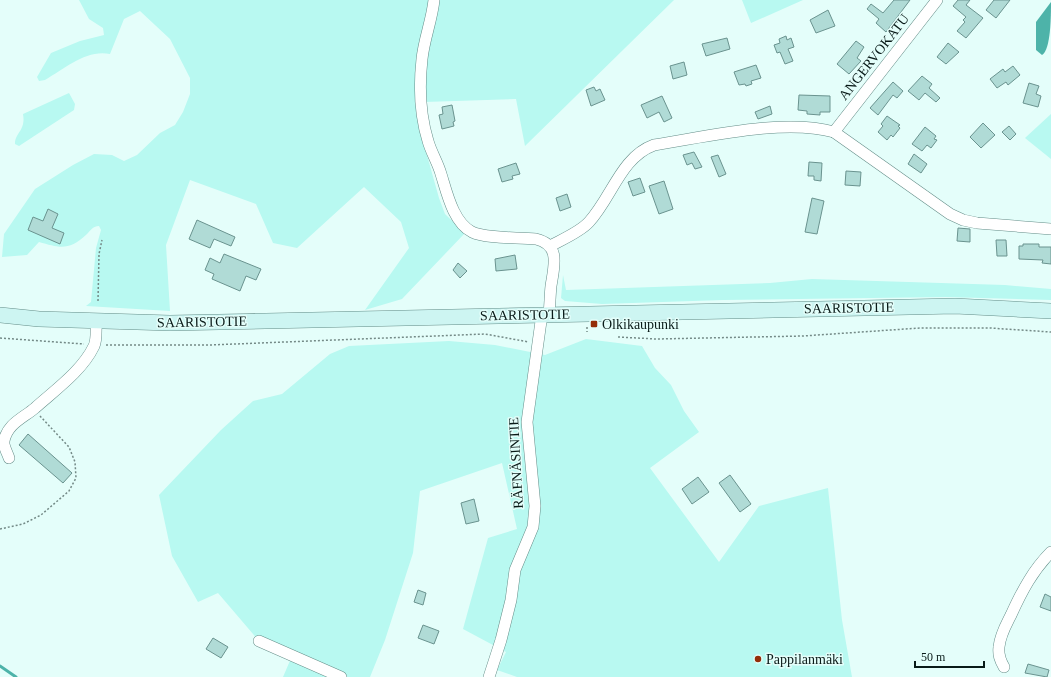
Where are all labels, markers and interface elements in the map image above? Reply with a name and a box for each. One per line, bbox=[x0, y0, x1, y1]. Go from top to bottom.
street label: ANGERVOKATU bbox=[836, 11, 912, 103]
street label: SAARISTOTIE bbox=[804, 300, 894, 316]
street label: SAARISTOTIE bbox=[480, 307, 570, 323]
street label: SAARISTOTIE bbox=[157, 314, 247, 330]
place label: Olkikaupunki bbox=[602, 317, 679, 332]
marker: Olkikaupunki bbox=[589, 319, 599, 329]
street label: RÄFNÄSINTIE bbox=[505, 417, 526, 509]
scale bar bbox=[915, 643, 984, 669]
text: 50 m bbox=[921, 650, 946, 664]
place label: Pappilanmäki bbox=[766, 652, 843, 667]
marker: Pappilanmäki bbox=[753, 654, 763, 664]

